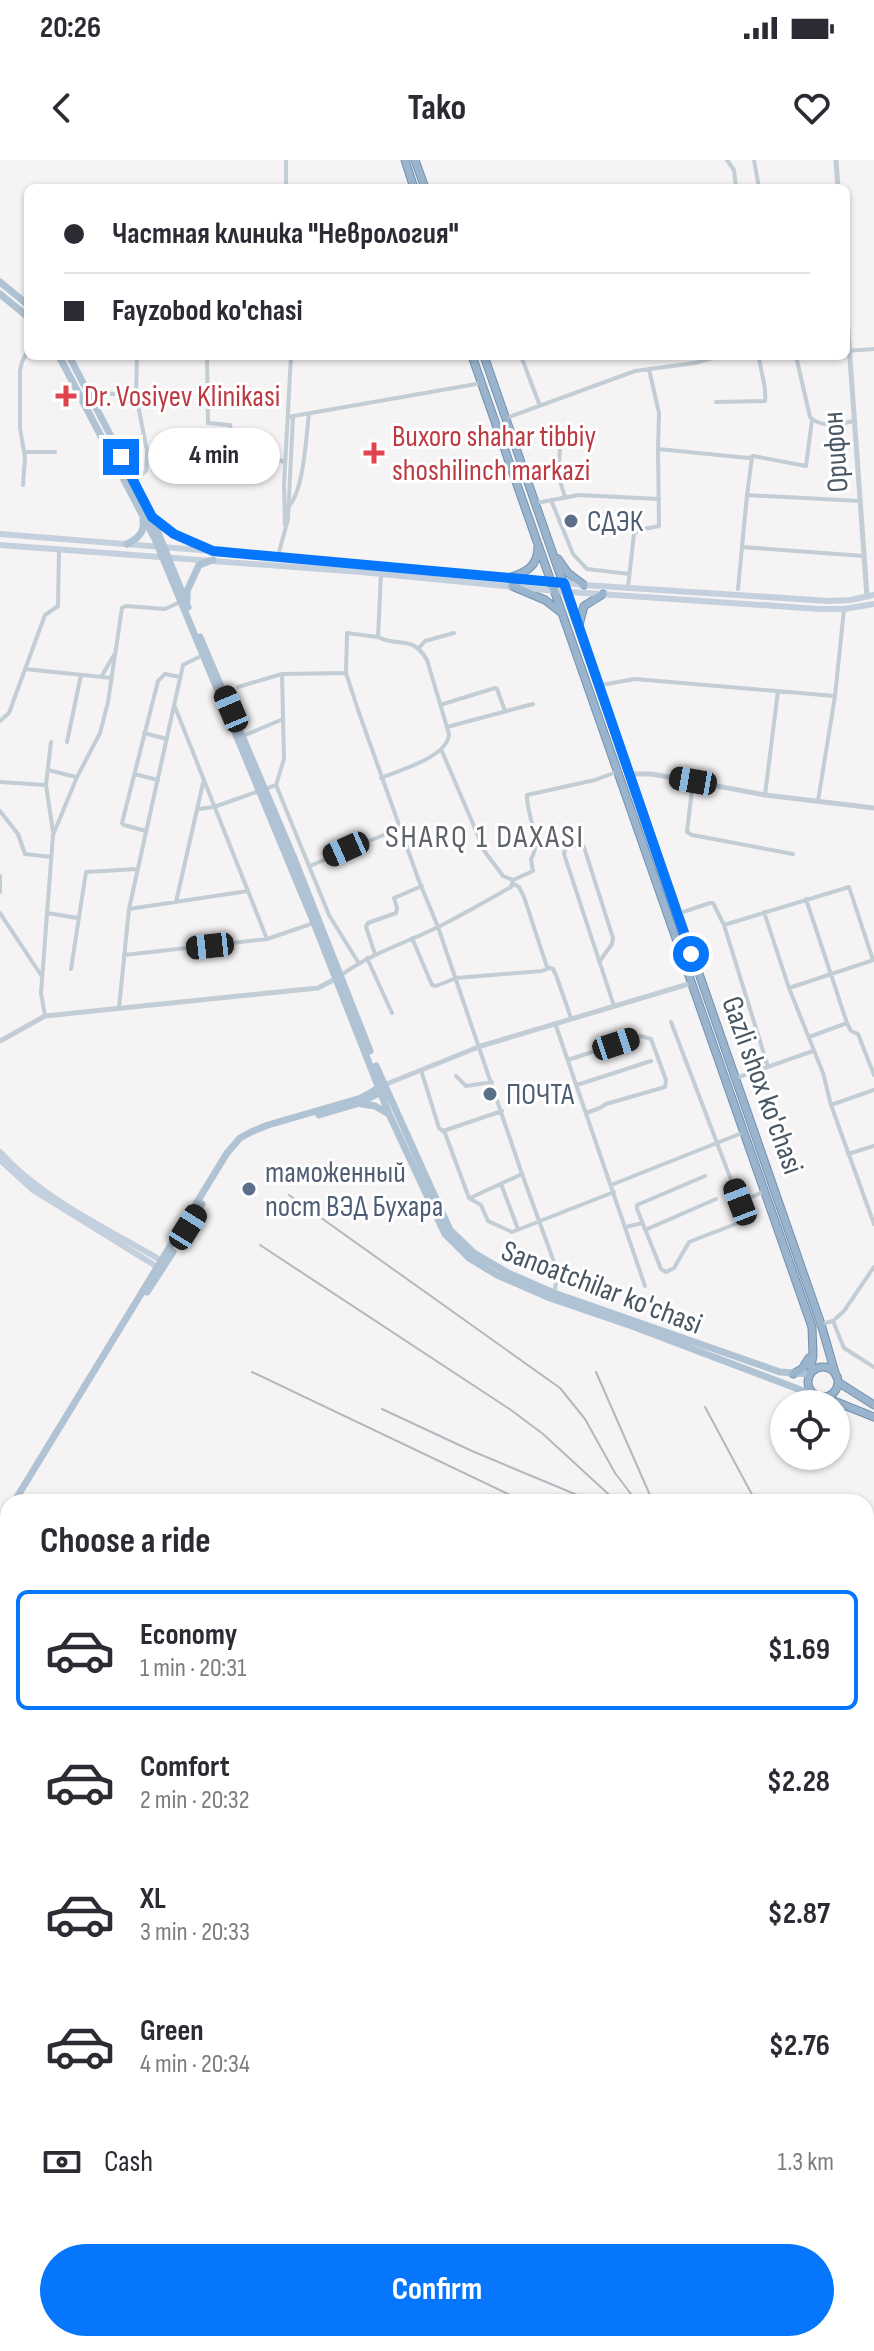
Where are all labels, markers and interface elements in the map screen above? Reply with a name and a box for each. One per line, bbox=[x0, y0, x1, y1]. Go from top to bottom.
text: 20:26 bbox=[40, 10, 101, 46]
icon: back bbox=[40, 86, 84, 130]
icon: heart bbox=[790, 86, 834, 130]
text: Tako bbox=[408, 87, 466, 130]
text: Частная клиника "Неврология" bbox=[112, 216, 459, 252]
text: Fayzobod ko'chasi bbox=[112, 293, 303, 329]
place label: Dr. Vosiyev Klinikasi bbox=[84, 379, 280, 415]
marker: Dr. Vosiyev Klinikasi bbox=[55, 385, 77, 407]
street label: Орифон bbox=[815, 410, 857, 494]
place label: Buxoro shahar tibbiy shoshilinch markazi bbox=[392, 419, 596, 489]
callout: 4 min bbox=[149, 429, 281, 485]
route end bbox=[103, 439, 139, 475]
text: 4 min bbox=[189, 440, 239, 471]
marker: Buxoro shahar tibbiy shoshilinch markazi bbox=[363, 442, 385, 464]
place label: СДЭК bbox=[587, 504, 644, 540]
marker: СДЭК bbox=[562, 512, 580, 530]
car bbox=[211, 682, 251, 736]
car bbox=[667, 765, 719, 797]
district label: SHARQ 1 DAXASI bbox=[385, 818, 585, 857]
car bbox=[319, 828, 373, 870]
car bbox=[185, 932, 235, 960]
route start bbox=[673, 936, 709, 972]
street label: Gazli shox ko'chasi bbox=[713, 992, 811, 1179]
car bbox=[589, 1025, 643, 1063]
place label: ПОЧТА bbox=[506, 1077, 574, 1113]
marker: ПОЧТА bbox=[481, 1085, 499, 1103]
place label: таможенный пост ВЭД Бухара bbox=[265, 1155, 443, 1225]
car bbox=[720, 1175, 760, 1229]
marker: таможенный пост ВЭД Бухара bbox=[240, 1180, 258, 1198]
car bbox=[165, 1200, 211, 1254]
street label: Sanoatchilar ko'chasi bbox=[496, 1233, 707, 1343]
map controls bbox=[770, 1390, 850, 1470]
button: locate bbox=[770, 1390, 850, 1470]
text: Choose a ride bbox=[40, 1520, 211, 1563]
icon: car bbox=[44, 1614, 116, 1686]
text: Economy bbox=[140, 1617, 237, 1653]
text: $1.69 bbox=[768, 1632, 830, 1668]
text: 1 min · 20:31 bbox=[140, 1653, 246, 1684]
icon: car bbox=[44, 1746, 116, 1818]
text: Comfort bbox=[140, 1749, 230, 1785]
text: $2.28 bbox=[767, 1764, 830, 1800]
text: 2 min · 20:32 bbox=[140, 1785, 250, 1816]
icon: car bbox=[44, 1878, 116, 1950]
text: XL bbox=[140, 1881, 166, 1917]
text: $2.87 bbox=[768, 1896, 830, 1932]
text: 3 min · 20:33 bbox=[140, 1917, 250, 1948]
icon: car bbox=[44, 2010, 116, 2082]
text: Green bbox=[140, 2013, 204, 2049]
text: $2.76 bbox=[769, 2028, 830, 2064]
text: 4 min · 20:34 bbox=[140, 2049, 250, 2080]
icon: cash bbox=[40, 2140, 84, 2184]
text: Cash bbox=[104, 2144, 153, 2180]
text: 1.3 km bbox=[778, 2147, 834, 2178]
button: Confirm bbox=[40, 2244, 834, 2336]

